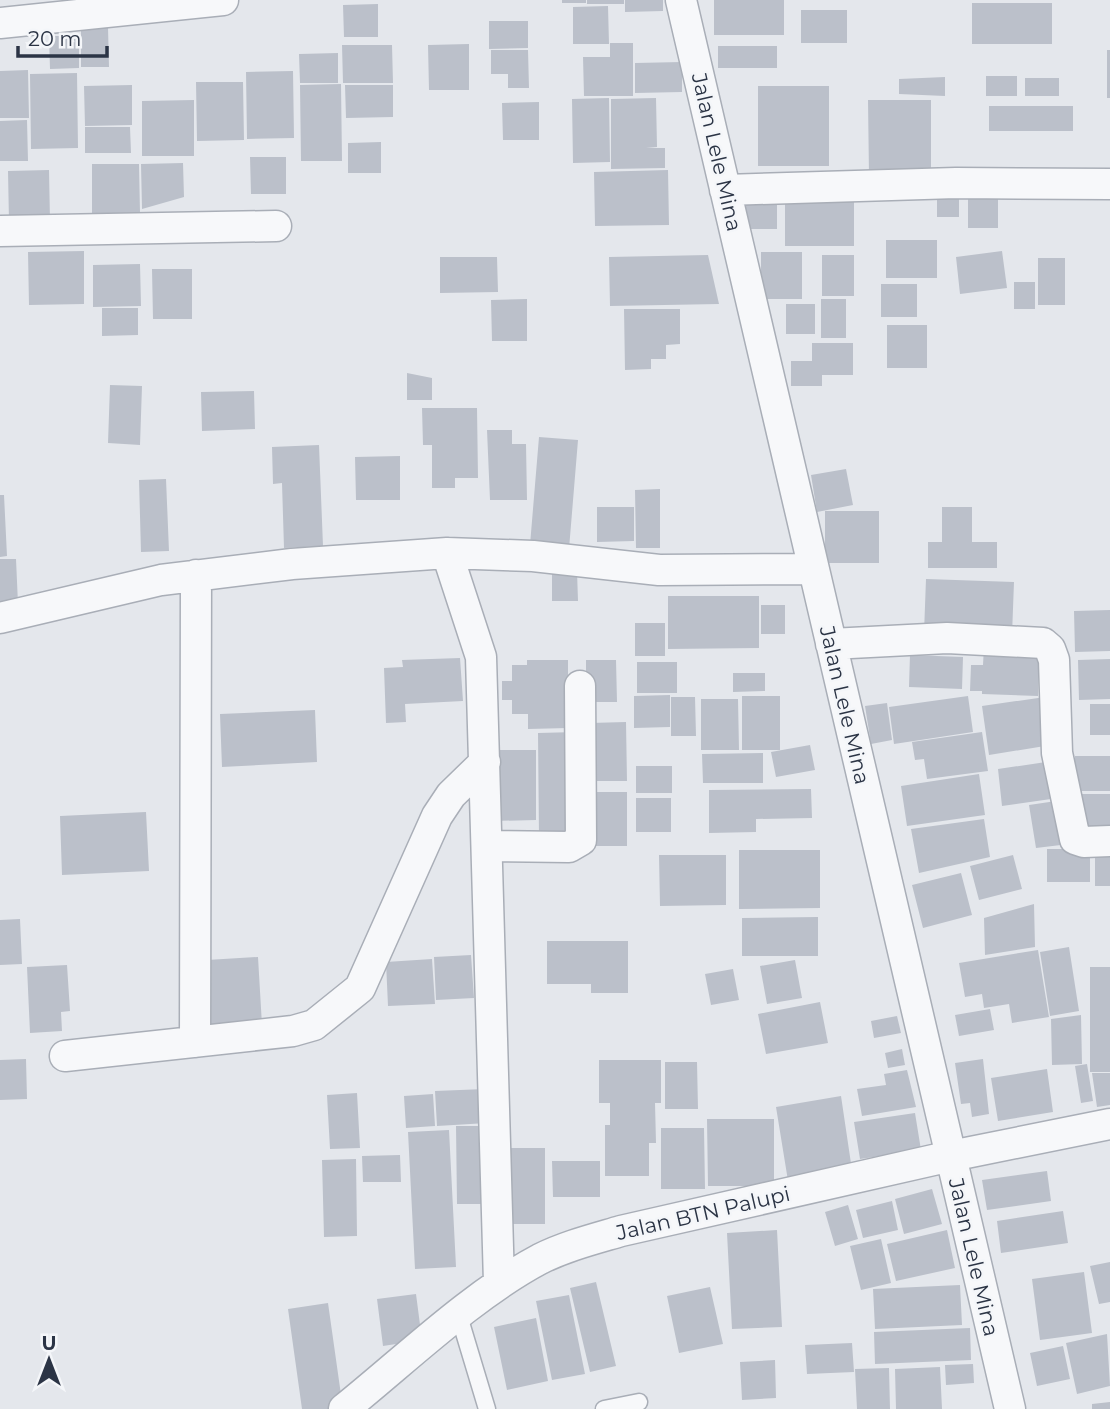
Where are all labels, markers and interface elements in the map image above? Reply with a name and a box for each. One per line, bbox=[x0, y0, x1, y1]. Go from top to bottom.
scale bar bbox=[18, 14, 107, 58]
text: 20 m bbox=[28, 26, 82, 51]
street label: Jalan Lele Mina bbox=[686, 69, 747, 234]
street label: Jalan Lele Mina bbox=[814, 622, 875, 787]
street label: Jalan Lele Mina bbox=[943, 1174, 1004, 1339]
street label: Jalan BTN Palupi bbox=[613, 1181, 792, 1245]
north arrow bbox=[14, 1325, 84, 1395]
text: U bbox=[42, 1332, 56, 1355]

